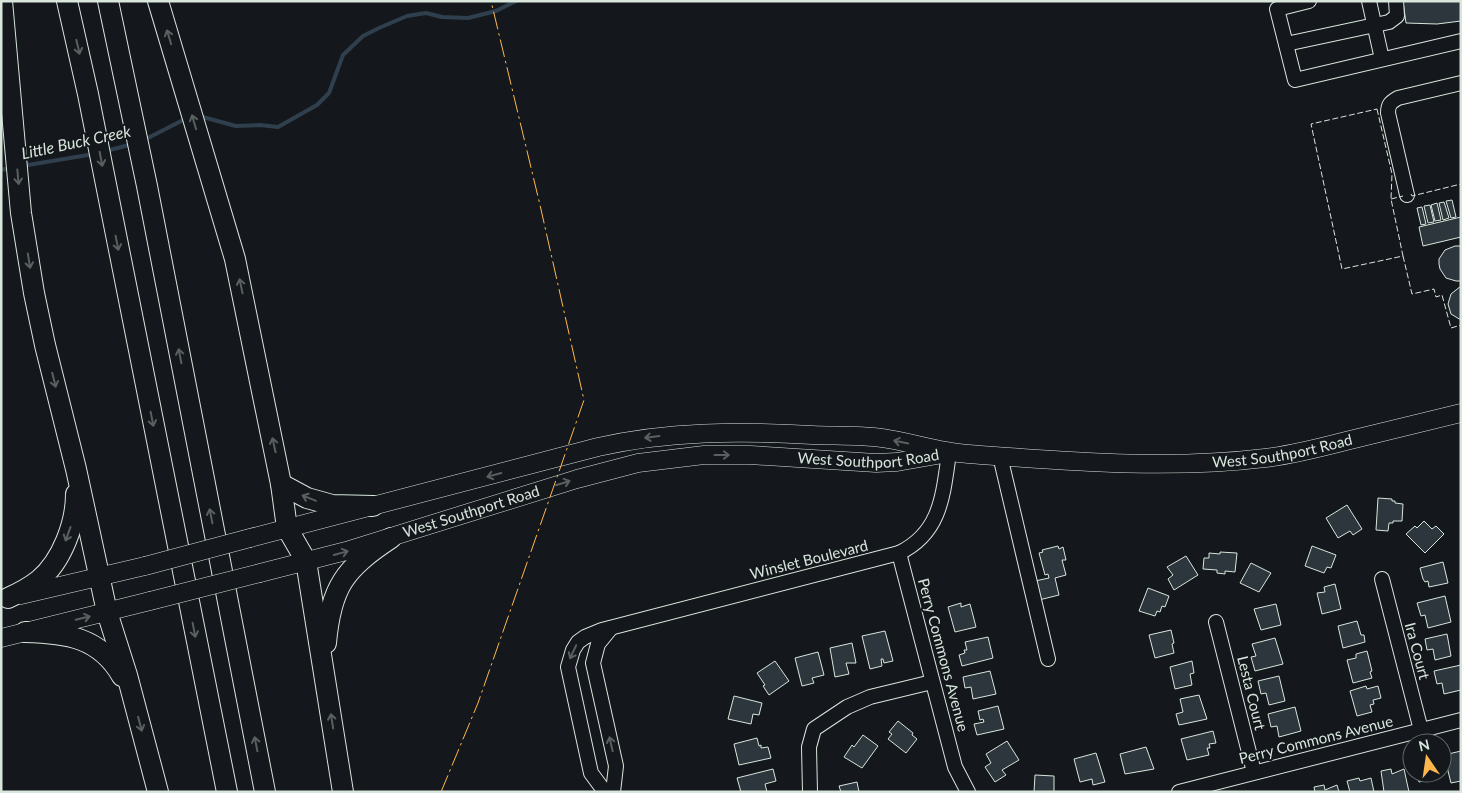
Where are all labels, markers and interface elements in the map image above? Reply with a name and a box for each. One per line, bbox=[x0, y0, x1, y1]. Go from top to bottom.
one-way arrow bbox=[164, 30, 174, 46]
one-way arrow bbox=[73, 39, 83, 55]
one-way arrow bbox=[189, 114, 199, 130]
water label: Little Buck Creek bbox=[20, 121, 133, 162]
one-way arrow bbox=[96, 150, 106, 166]
one-way arrow bbox=[13, 169, 22, 185]
one-way arrow bbox=[113, 234, 123, 250]
one-way arrow bbox=[24, 253, 34, 269]
one-way arrow bbox=[235, 279, 245, 295]
one-way arrow bbox=[175, 349, 184, 365]
one-way arrow bbox=[50, 371, 59, 387]
one-way arrow bbox=[148, 411, 158, 427]
street label: West Southport Road bbox=[1212, 430, 1354, 471]
one-way arrow bbox=[644, 432, 660, 442]
one-way arrow bbox=[894, 436, 910, 446]
one-way arrow bbox=[268, 438, 278, 454]
street label: West Southport Road bbox=[797, 445, 940, 471]
one-way arrow bbox=[714, 450, 730, 460]
one-way arrow bbox=[487, 471, 503, 480]
one-way arrow bbox=[555, 478, 570, 487]
street label: West Southport Road bbox=[401, 481, 541, 541]
one-way arrow bbox=[302, 493, 317, 502]
one-way arrow bbox=[206, 508, 216, 524]
one-way arrow bbox=[63, 526, 72, 541]
street label: Winslet Boulevard bbox=[748, 536, 870, 582]
one-way arrow bbox=[333, 547, 349, 557]
street label: Perry Commons Avenue bbox=[915, 576, 973, 733]
one-way arrow bbox=[74, 613, 90, 622]
street label: Ira Court bbox=[1402, 620, 1434, 682]
one-way arrow bbox=[190, 622, 200, 638]
one-way arrow bbox=[568, 645, 578, 660]
street label: Lesta Court bbox=[1234, 654, 1270, 732]
street label: Perry Commons Avenue bbox=[1237, 711, 1395, 767]
one-way arrow bbox=[326, 714, 336, 730]
one-way arrow bbox=[135, 716, 145, 732]
north arrow bbox=[1402, 733, 1452, 783]
text: N bbox=[1417, 735, 1431, 754]
one-way arrow bbox=[250, 736, 260, 752]
one-way arrow bbox=[606, 736, 615, 752]

